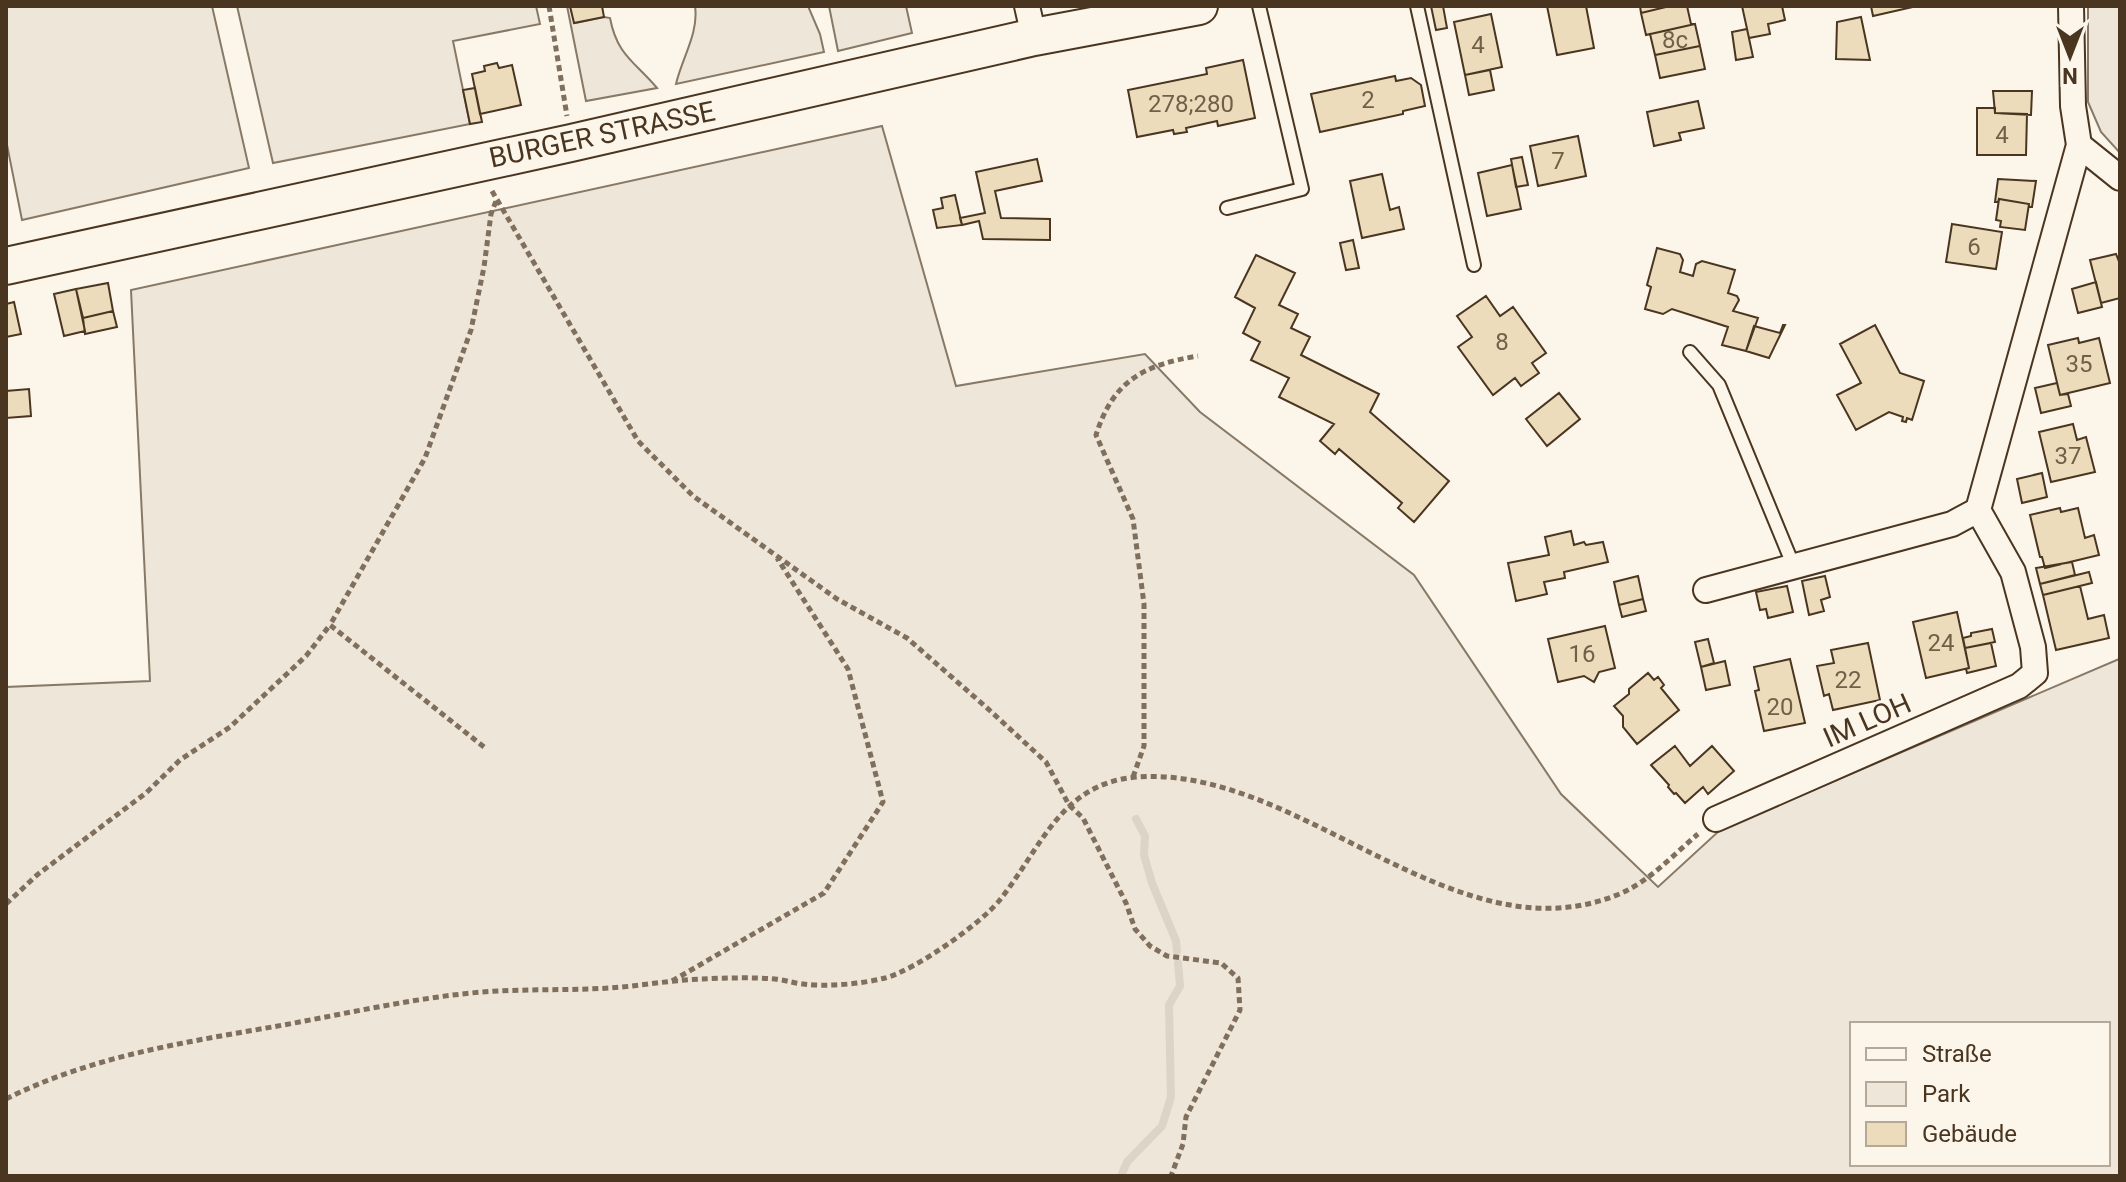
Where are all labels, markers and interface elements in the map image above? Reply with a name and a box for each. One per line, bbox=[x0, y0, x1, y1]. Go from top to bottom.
north arrow bbox=[2030, 16, 2110, 96]
house number: 8c bbox=[1662, 26, 1688, 54]
house number: 4 bbox=[1471, 31, 1485, 59]
text: N bbox=[2062, 63, 2078, 88]
house number: 2 bbox=[1361, 86, 1375, 114]
house number: 278;280 bbox=[1148, 90, 1234, 118]
street label: BURGER STRASSE bbox=[486, 94, 718, 175]
house number: 4 bbox=[1995, 121, 2009, 149]
house number: 7 bbox=[1551, 147, 1565, 175]
house number: 6 bbox=[1967, 233, 1981, 261]
house number: 8 bbox=[1495, 328, 1509, 356]
house number: 35 bbox=[2066, 350, 2092, 378]
house number: 37 bbox=[2055, 442, 2081, 470]
house number: 24 bbox=[1928, 629, 1954, 657]
house number: 16 bbox=[1569, 640, 1595, 668]
house number: 22 bbox=[1835, 666, 1861, 694]
street label: IM LOH bbox=[1818, 687, 1916, 754]
house number: 20 bbox=[1767, 693, 1793, 721]
legend bbox=[1850, 1022, 2110, 1166]
text: Straße bbox=[1922, 1040, 1992, 1068]
text: Park bbox=[1922, 1080, 1971, 1108]
text: Gebäude bbox=[1922, 1120, 2017, 1148]

